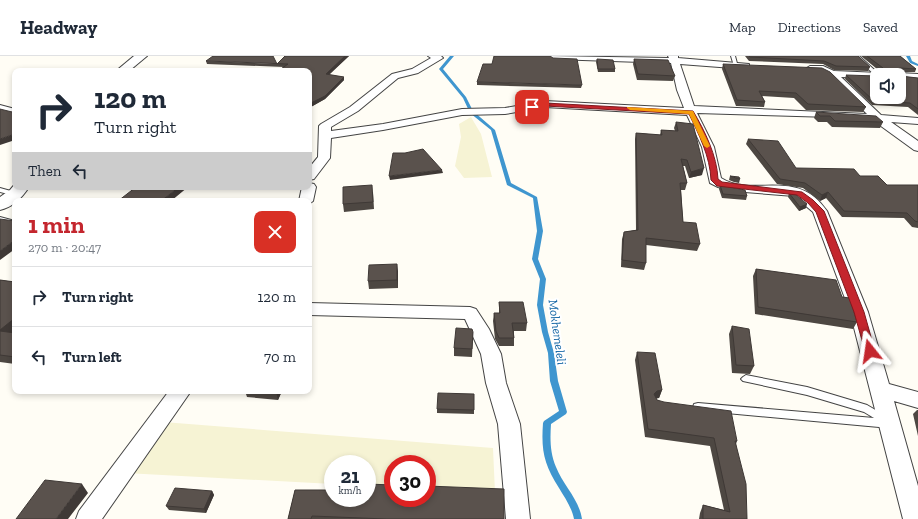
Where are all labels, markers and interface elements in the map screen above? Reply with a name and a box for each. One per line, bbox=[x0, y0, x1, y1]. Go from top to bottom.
text: Headway bbox=[20, 16, 97, 39]
text: Map bbox=[729, 19, 756, 36]
text: Directions bbox=[778, 19, 841, 36]
text: Saved bbox=[863, 19, 898, 36]
map controls bbox=[870, 68, 906, 104]
button: sound bbox=[870, 68, 906, 104]
text: 120 m bbox=[94, 82, 166, 115]
icon: right bbox=[28, 84, 80, 136]
pin bbox=[515, 90, 549, 124]
icon: arrive bbox=[521, 96, 543, 118]
text: Turn right bbox=[94, 116, 176, 138]
icon: left bbox=[69, 160, 91, 182]
text: Then bbox=[28, 162, 61, 180]
text: 1 min bbox=[28, 210, 85, 239]
button: close bbox=[254, 211, 296, 253]
text: 270 m · 20:47 bbox=[28, 240, 101, 255]
icon: right bbox=[28, 286, 50, 308]
text: Turn right bbox=[62, 288, 133, 306]
text: 120 m bbox=[258, 288, 296, 306]
water label: Mokhemeleli bbox=[545, 298, 570, 366]
position arrow bbox=[849, 330, 891, 372]
icon: left bbox=[28, 346, 50, 368]
text: Turn left bbox=[62, 348, 122, 366]
text: 70 m bbox=[264, 348, 296, 366]
speed limit sign: 30 bbox=[384, 455, 436, 507]
text: 21 bbox=[341, 464, 359, 488]
text: km/h bbox=[339, 485, 361, 497]

